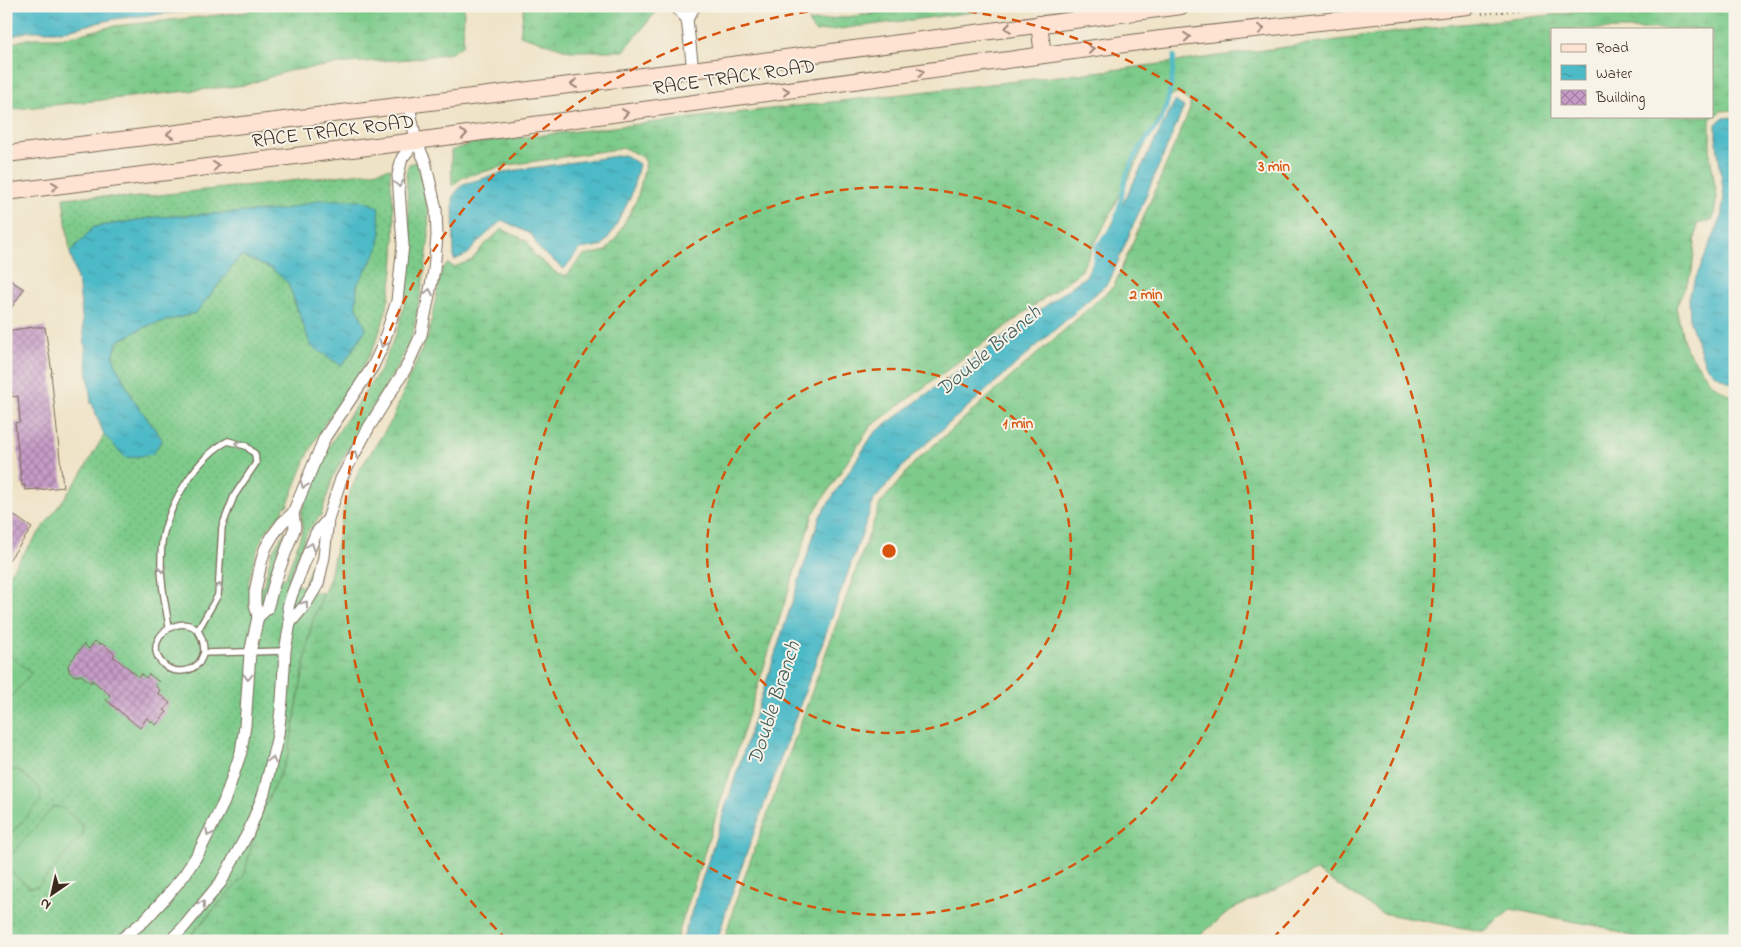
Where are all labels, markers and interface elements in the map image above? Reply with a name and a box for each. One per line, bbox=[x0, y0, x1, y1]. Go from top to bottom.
one-way arrow bbox=[1004, 23, 1012, 33]
one-way arrow bbox=[1258, 24, 1266, 35]
legend bbox=[1551, 28, 1714, 118]
one-way arrow bbox=[1183, 32, 1191, 43]
text: Road bbox=[1596, 37, 1629, 59]
one-way arrow bbox=[1088, 44, 1096, 55]
street label: RACE TRACK ROAD bbox=[651, 53, 817, 104]
text: Water bbox=[1596, 63, 1632, 85]
one-way arrow bbox=[917, 67, 925, 78]
one-way arrow bbox=[570, 78, 578, 89]
one-way arrow bbox=[782, 86, 791, 96]
text: Building bbox=[1595, 87, 1645, 110]
street label: RACE TRACK ROAD bbox=[250, 108, 416, 157]
one-way arrow bbox=[621, 108, 630, 118]
one-way arrow bbox=[165, 128, 173, 139]
one-way arrow bbox=[460, 130, 469, 140]
text: 3 min bbox=[1257, 156, 1290, 178]
one-way arrow bbox=[212, 161, 220, 172]
one-way arrow bbox=[394, 180, 404, 188]
one-way arrow bbox=[51, 181, 59, 192]
text: 2 min bbox=[1129, 284, 1163, 306]
one-way arrow bbox=[424, 288, 434, 296]
water label: Double Branch bbox=[930, 298, 1049, 404]
one-way arrow bbox=[379, 339, 390, 348]
text: 1 min bbox=[1003, 413, 1034, 435]
one-way arrow bbox=[234, 440, 243, 450]
one-way arrow bbox=[348, 450, 358, 459]
one-way arrow bbox=[300, 480, 311, 489]
one-way arrow bbox=[304, 542, 315, 551]
centre of rings bbox=[880, 542, 898, 560]
one-way arrow bbox=[156, 566, 167, 574]
one-way arrow bbox=[213, 582, 223, 591]
one-way arrow bbox=[299, 600, 308, 610]
water label: Double Branch bbox=[741, 637, 809, 769]
one-way arrow bbox=[243, 674, 254, 682]
one-way arrow bbox=[266, 755, 277, 764]
one-way arrow bbox=[205, 828, 215, 837]
north arrow bbox=[28, 870, 78, 920]
text: N bbox=[36, 892, 55, 915]
one-way arrow bbox=[197, 901, 206, 910]

